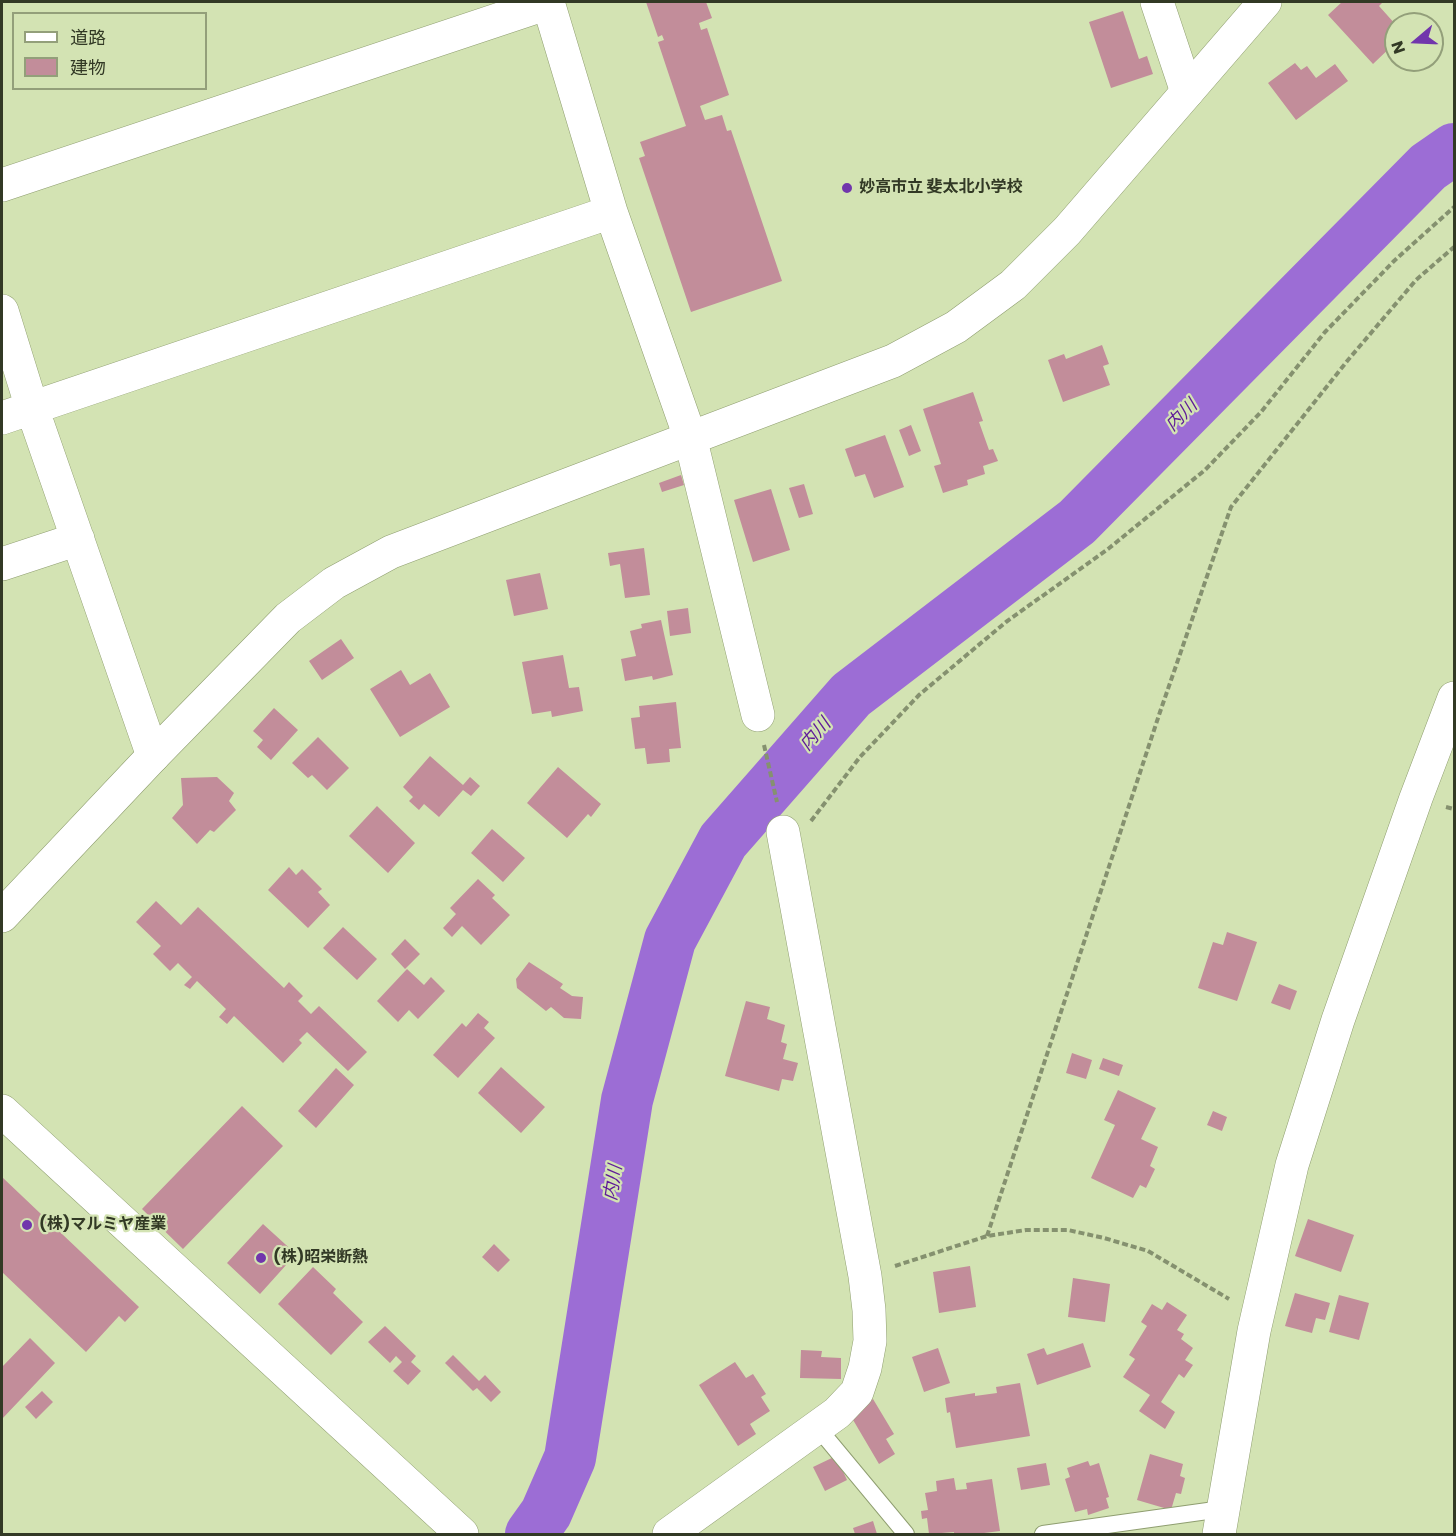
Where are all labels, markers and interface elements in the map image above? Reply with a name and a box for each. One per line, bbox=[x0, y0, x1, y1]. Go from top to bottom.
legend bbox=[12, 12, 207, 90]
north arrow bbox=[1384, 12, 1444, 72]
text: 道路 bbox=[70, 25, 106, 50]
text: N bbox=[1386, 38, 1411, 57]
text: 建物 bbox=[70, 55, 106, 80]
place label: 妙高市立 斐太北小学校 bbox=[859, 178, 1022, 198]
marker: 妙高市立 斐太北小学校 bbox=[840, 181, 854, 195]
water label: 内川 bbox=[1162, 396, 1202, 436]
water label: 内川 bbox=[796, 714, 836, 756]
water label: 内川 bbox=[601, 1164, 627, 1202]
place label: (株)マルミヤ産業 bbox=[39, 1215, 166, 1235]
marker: (株)マルミヤ産業 bbox=[20, 1218, 34, 1232]
place label: (株)昭栄断熱 bbox=[273, 1248, 368, 1268]
marker: (株)昭栄断熱 bbox=[254, 1251, 268, 1265]

